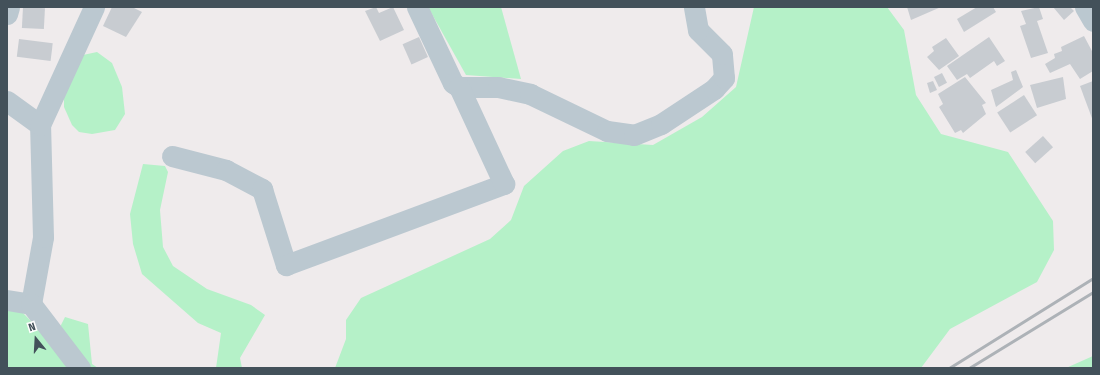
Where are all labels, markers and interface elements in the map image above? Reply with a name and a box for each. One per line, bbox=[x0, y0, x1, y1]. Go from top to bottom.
north arrow bbox=[16, 319, 56, 359]
text: N bbox=[27, 320, 37, 334]

